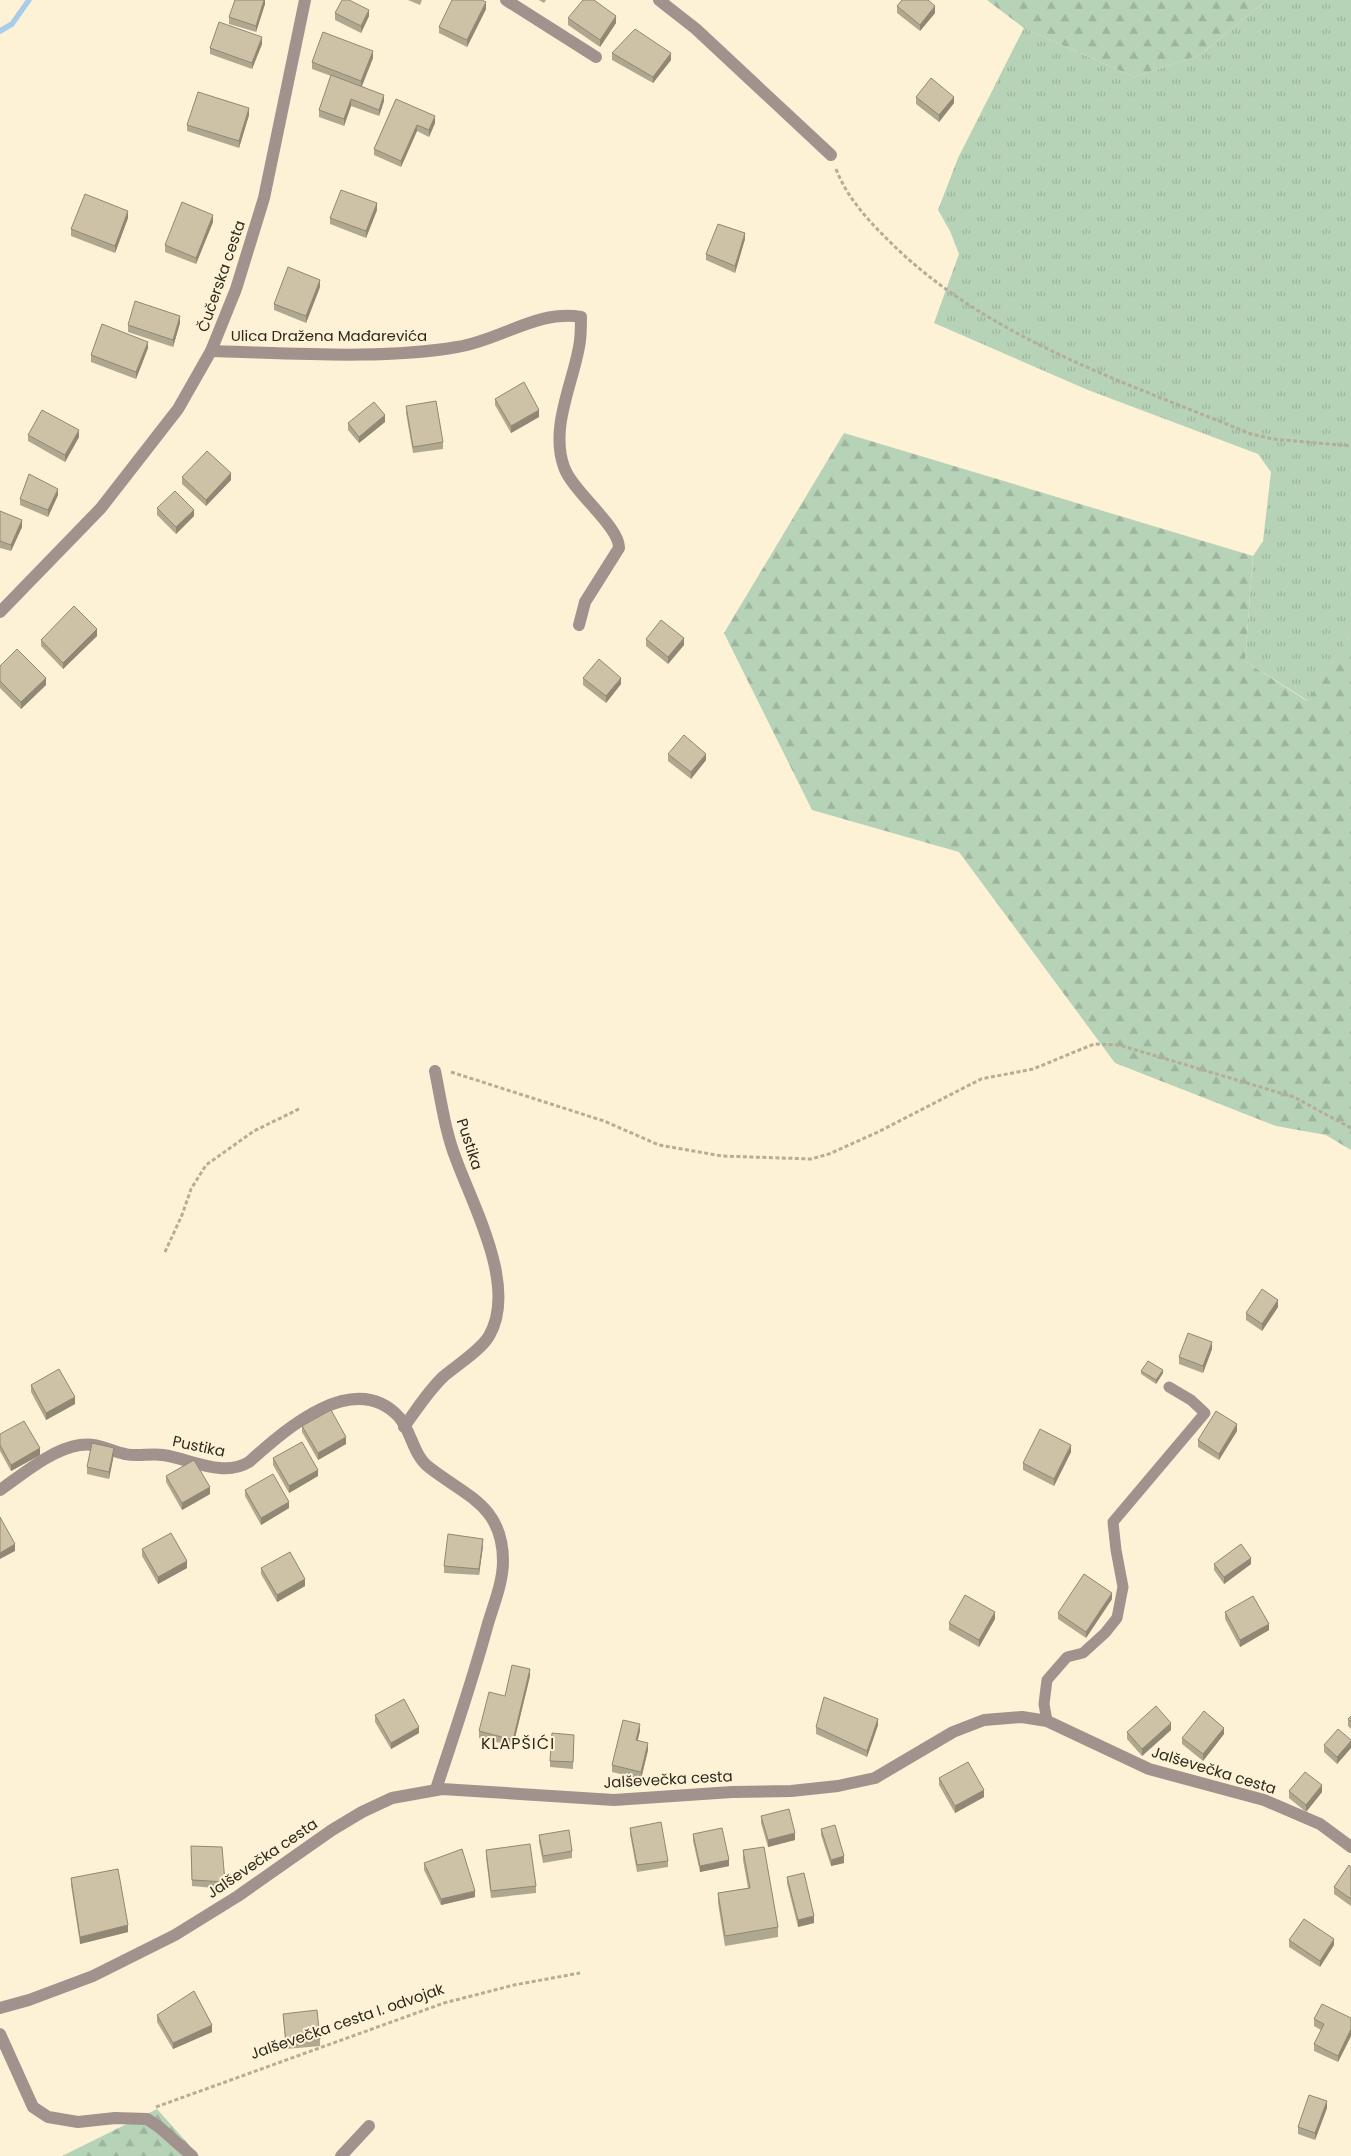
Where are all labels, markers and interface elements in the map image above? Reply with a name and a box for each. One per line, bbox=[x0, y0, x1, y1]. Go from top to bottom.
street label: Čučerska cesta bbox=[192, 217, 250, 335]
street label: Ulica Dražena Mađarevića bbox=[231, 325, 427, 346]
street label: Pustika bbox=[452, 1115, 488, 1173]
street label: Pustika bbox=[171, 1430, 227, 1462]
district label: KLAPŠIĆI bbox=[481, 1732, 555, 1755]
street label: Jalševečka cesta bbox=[1149, 1741, 1279, 1799]
street label: Jalševečka cesta bbox=[603, 1765, 733, 1793]
street label: Jalševečka cesta bbox=[202, 1813, 322, 1903]
street label: Jalševečka cesta I. odvojak bbox=[247, 1978, 447, 2064]

